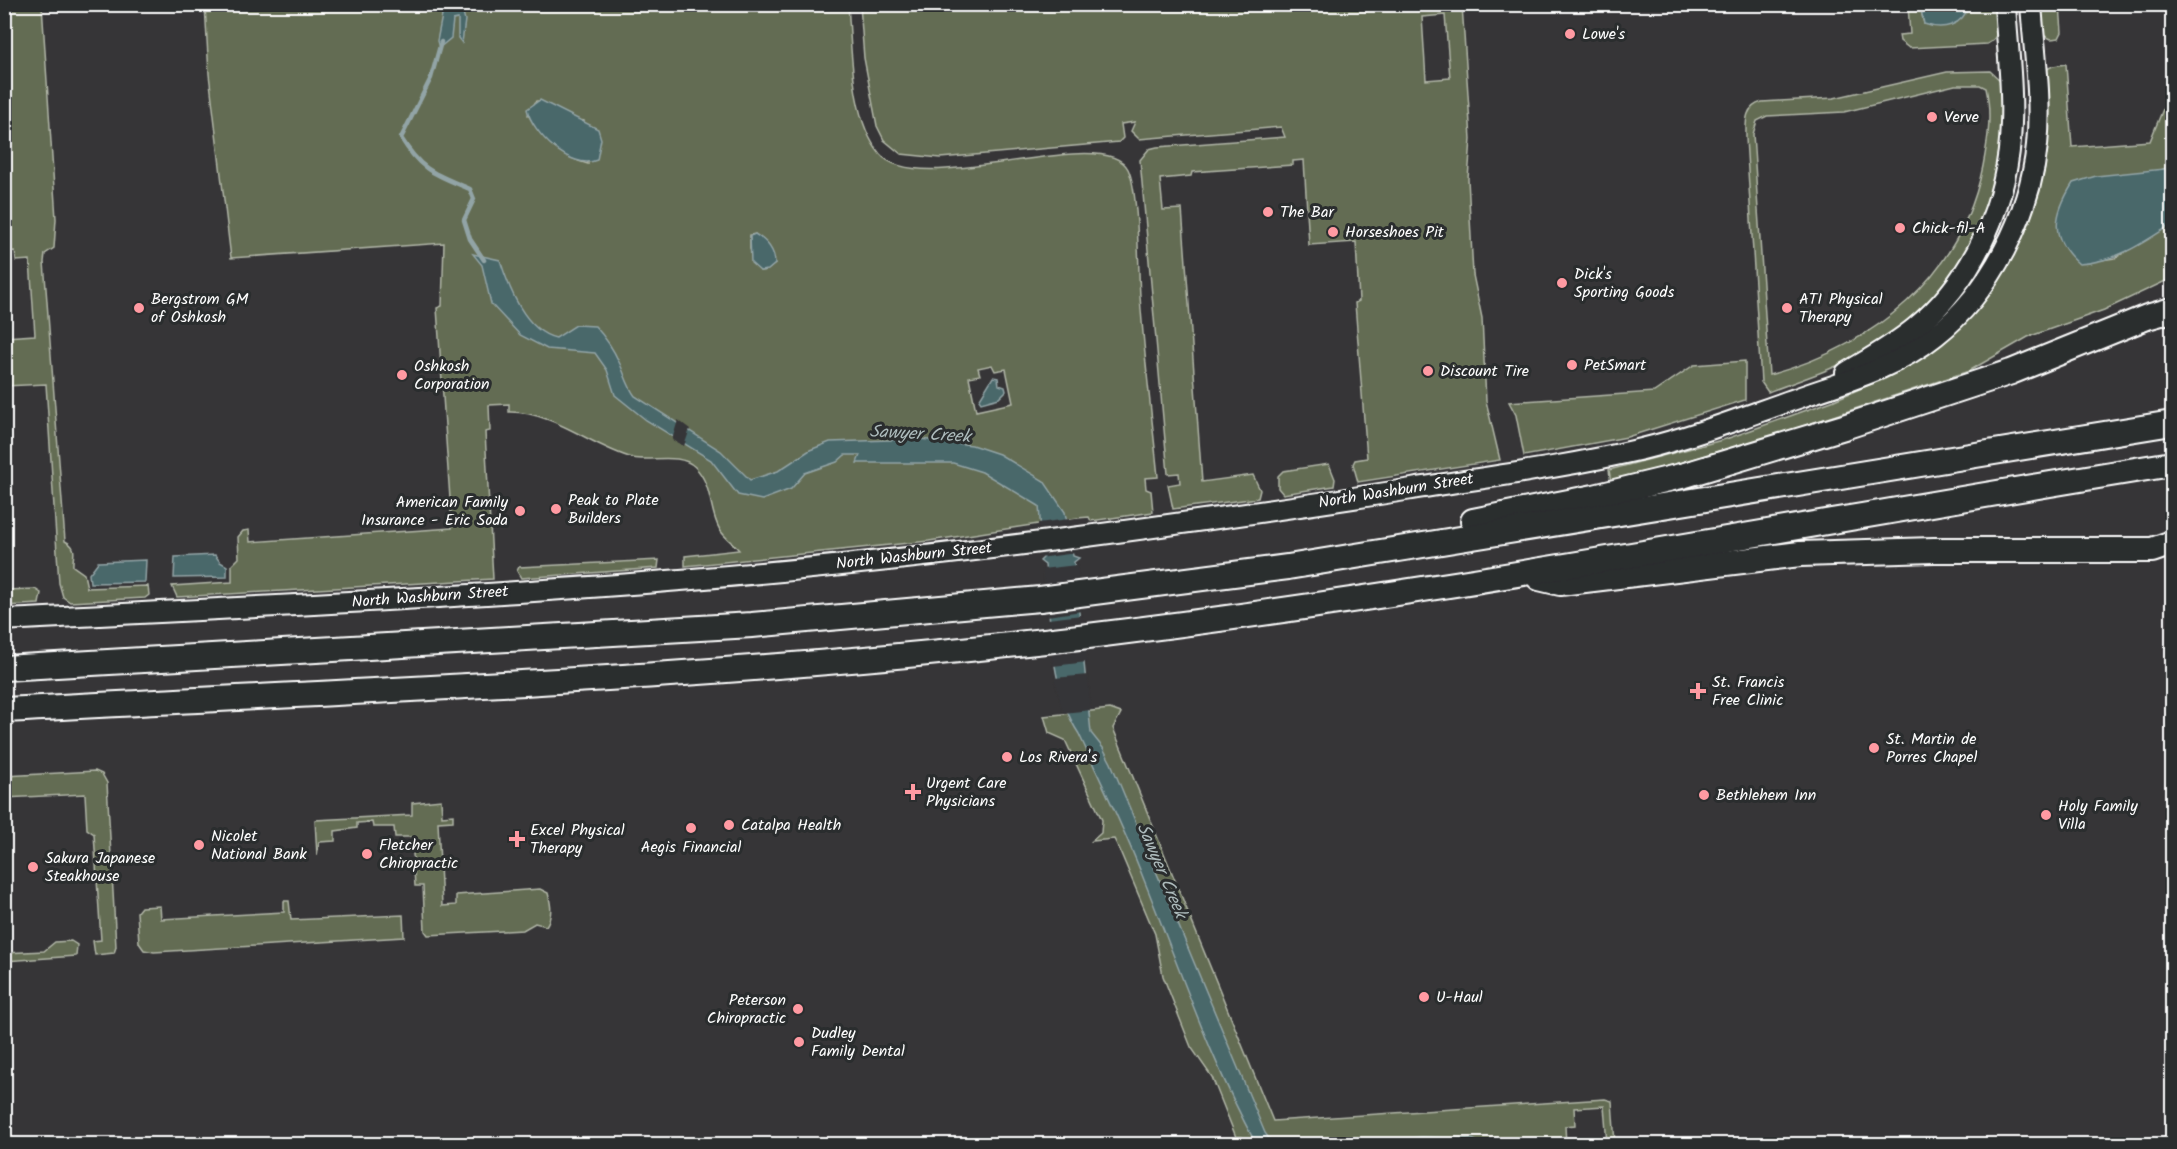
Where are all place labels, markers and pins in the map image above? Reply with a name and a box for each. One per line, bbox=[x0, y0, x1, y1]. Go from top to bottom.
place label: Lowe's bbox=[1582, 22, 1625, 47]
marker: Lowe's bbox=[1563, 27, 1577, 41]
place label: Verve bbox=[1944, 105, 1979, 130]
marker: Verve bbox=[1925, 110, 1939, 124]
place label: The Bar bbox=[1280, 200, 1335, 225]
marker: The Bar bbox=[1261, 205, 1275, 219]
place label: Chick-fil-A bbox=[1912, 216, 1986, 241]
place label: Horseshoes Pit bbox=[1345, 220, 1445, 245]
marker: Chick-fil-A bbox=[1893, 221, 1907, 235]
marker: Horseshoes Pit bbox=[1326, 225, 1340, 239]
place label: Dick's Sporting Goods bbox=[1574, 262, 1674, 305]
marker: Dick's Sporting Goods bbox=[1555, 276, 1569, 290]
place label: Bergstrom GM of Oshkosh bbox=[151, 287, 249, 330]
place label: ATI Physical Therapy bbox=[1799, 287, 1883, 330]
marker: Bergstrom GM of Oshkosh bbox=[132, 301, 146, 315]
marker: ATI Physical Therapy bbox=[1780, 301, 1794, 315]
place label: PetSmart bbox=[1584, 353, 1647, 378]
place label: Oshkosh Corporation bbox=[414, 354, 490, 397]
marker: PetSmart bbox=[1565, 358, 1579, 372]
place label: Discount Tire bbox=[1440, 359, 1529, 384]
marker: Discount Tire bbox=[1421, 364, 1435, 378]
marker: Oshkosh Corporation bbox=[395, 368, 409, 382]
place label: Peak to Plate Builders bbox=[568, 488, 659, 531]
place label: American Family Insurance - Eric Soda bbox=[361, 490, 508, 533]
marker: Peak to Plate Builders bbox=[549, 502, 563, 516]
marker: American Family Insurance - Eric Soda bbox=[513, 504, 527, 518]
place label: St. Francis Free Clinic bbox=[1712, 670, 1785, 713]
marker: St. Francis Free Clinic bbox=[1689, 682, 1707, 700]
place label: St. Martin de Porres Chapel bbox=[1886, 727, 1977, 770]
marker: St. Martin de Porres Chapel bbox=[1867, 741, 1881, 755]
place label: Los Rivera's bbox=[1019, 745, 1097, 770]
marker: Los Rivera's bbox=[1000, 750, 1014, 764]
place label: Urgent Care Physicians bbox=[926, 771, 1006, 814]
marker: Urgent Care Physicians bbox=[904, 783, 922, 801]
place label: Bethlehem Inn bbox=[1716, 783, 1816, 808]
marker: Bethlehem Inn bbox=[1697, 788, 1711, 802]
place label: Holy Family Villa bbox=[2058, 794, 2138, 837]
marker: Holy Family Villa bbox=[2039, 808, 2053, 822]
place label: Catalpa Health bbox=[741, 813, 841, 838]
place label: Excel Physical Therapy bbox=[530, 818, 625, 861]
marker: Catalpa Health bbox=[722, 818, 736, 832]
marker: Aegis Financial bbox=[684, 821, 698, 835]
place label: Nicolet National Bank bbox=[211, 824, 307, 867]
marker: Excel Physical Therapy bbox=[508, 830, 526, 848]
place label: Fletcher Chiropractic bbox=[379, 833, 458, 876]
place label: Aegis Financial bbox=[641, 835, 741, 860]
marker: Nicolet National Bank bbox=[192, 838, 206, 852]
place label: Sakura Japanese Steakhouse bbox=[45, 846, 155, 889]
marker: Fletcher Chiropractic bbox=[360, 847, 374, 861]
marker: Sakura Japanese Steakhouse bbox=[26, 860, 40, 874]
place label: U-Haul bbox=[1436, 985, 1483, 1010]
place label: Peterson Chiropractic bbox=[707, 988, 786, 1031]
marker: U-Haul bbox=[1417, 990, 1431, 1004]
marker: Peterson Chiropractic bbox=[791, 1002, 805, 1016]
place label: Dudley Family Dental bbox=[811, 1021, 905, 1064]
marker: Dudley Family Dental bbox=[792, 1035, 806, 1049]

